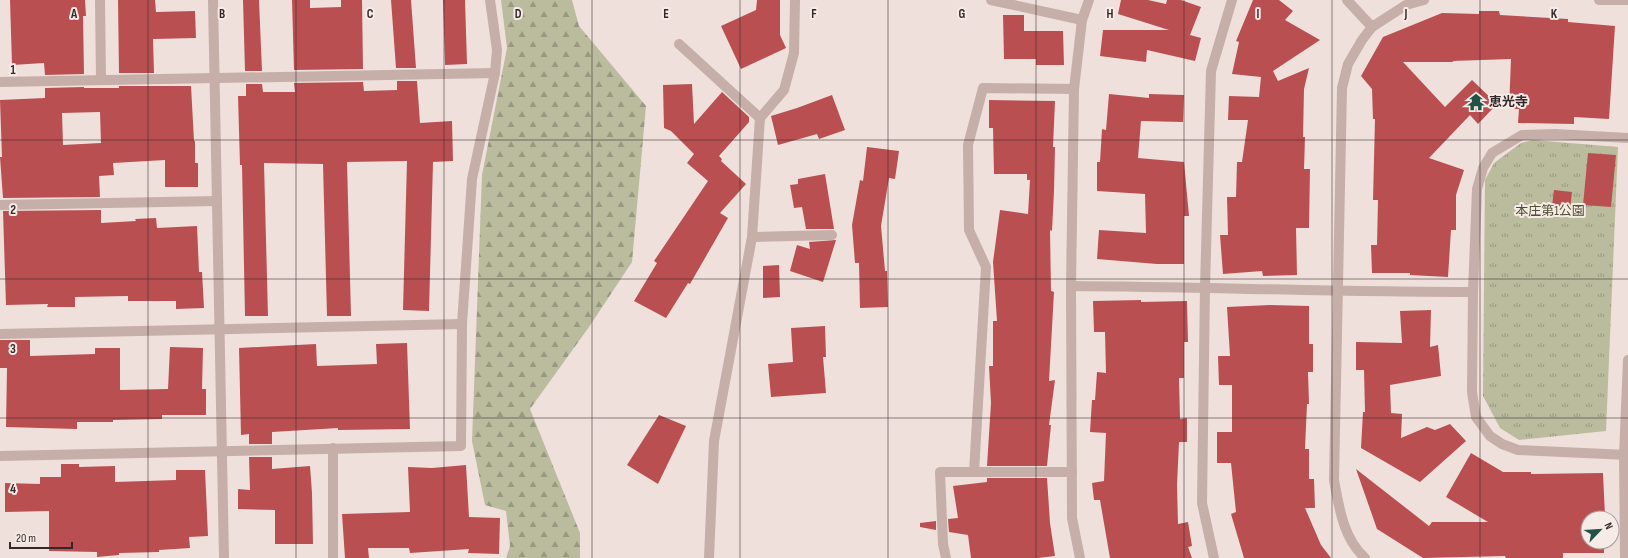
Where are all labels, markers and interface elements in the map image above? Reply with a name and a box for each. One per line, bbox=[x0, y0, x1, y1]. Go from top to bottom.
text: A bbox=[70, 6, 78, 22]
text: B bbox=[219, 6, 225, 22]
text: C bbox=[367, 6, 374, 22]
text: D bbox=[515, 6, 522, 22]
text: E bbox=[663, 6, 669, 22]
text: F bbox=[811, 6, 817, 22]
text: G bbox=[959, 6, 966, 22]
text: H bbox=[1107, 6, 1114, 22]
text: I bbox=[1257, 6, 1260, 22]
text: J bbox=[1404, 6, 1408, 22]
text: K bbox=[1551, 6, 1558, 22]
text: 1 bbox=[10, 62, 16, 78]
temple icon: 恵光寺 bbox=[1466, 92, 1486, 112]
place label: 恵光寺 bbox=[1489, 94, 1528, 110]
text: 2 bbox=[10, 202, 16, 218]
park label: 本庄第1公園 bbox=[1515, 203, 1585, 219]
text: 3 bbox=[10, 341, 16, 357]
text: 4 bbox=[10, 481, 16, 497]
north arrow bbox=[1580, 510, 1620, 550]
text: N bbox=[1601, 521, 1616, 532]
scale bar bbox=[10, 524, 72, 550]
text: 20 m bbox=[16, 531, 36, 546]

